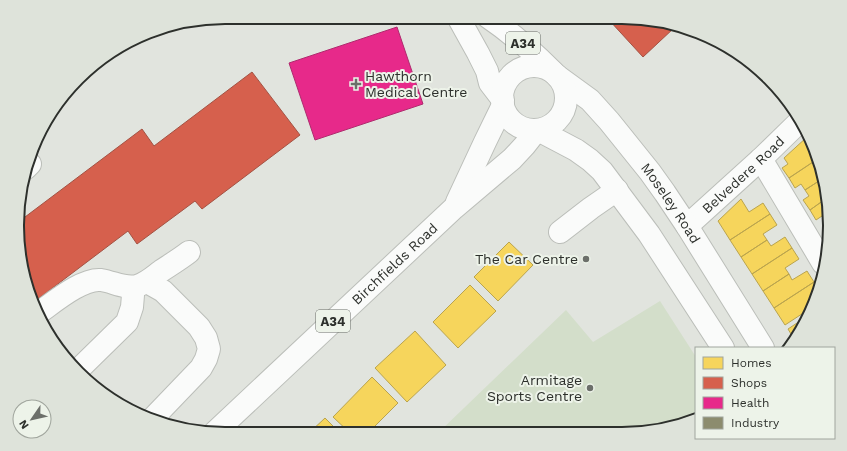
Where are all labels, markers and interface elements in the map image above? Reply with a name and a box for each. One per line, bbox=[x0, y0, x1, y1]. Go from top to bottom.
road number: A34 bbox=[506, 32, 540, 54]
place label: Hawthorn Medical Centre bbox=[365, 68, 467, 100]
marker: Hawthorn Medical Centre bbox=[350, 78, 362, 90]
street label: Belvedere Road bbox=[699, 133, 788, 217]
street label: Moseley Road bbox=[638, 160, 704, 246]
street label: Birchfields Road bbox=[348, 220, 441, 308]
place label: The Car Centre bbox=[475, 251, 578, 267]
marker: The Car Centre bbox=[581, 254, 591, 264]
road number: A34 bbox=[316, 310, 350, 332]
legend bbox=[695, 347, 835, 439]
text: Homes bbox=[731, 356, 772, 370]
place label: Armitage Sports Centre bbox=[487, 372, 582, 404]
text: Shops bbox=[731, 376, 767, 390]
marker: Armitage Sports Centre bbox=[585, 383, 595, 393]
text: Health bbox=[731, 396, 769, 410]
north arrow bbox=[12, 399, 52, 439]
text: Industry bbox=[731, 416, 780, 430]
text: N bbox=[16, 417, 32, 431]

